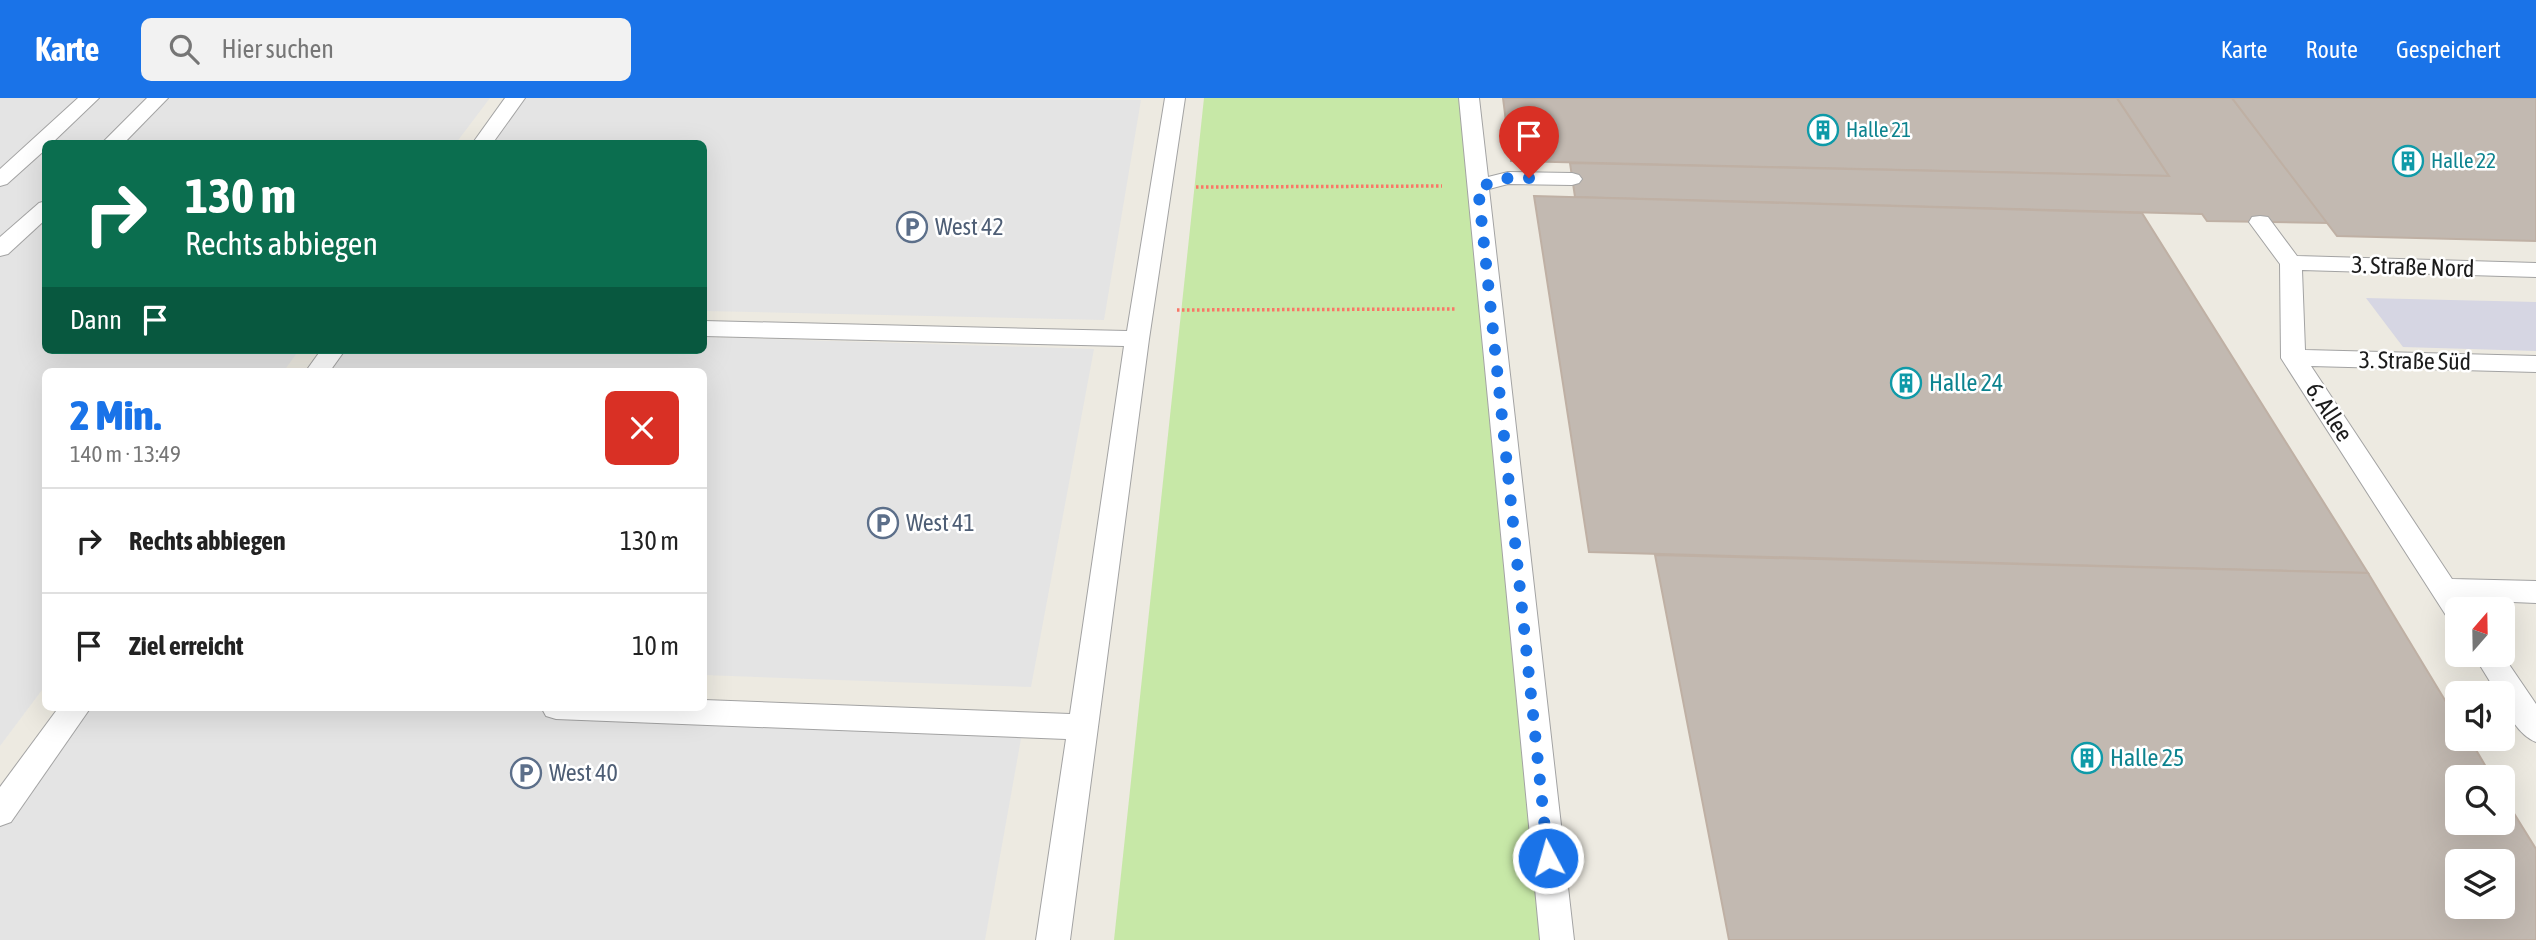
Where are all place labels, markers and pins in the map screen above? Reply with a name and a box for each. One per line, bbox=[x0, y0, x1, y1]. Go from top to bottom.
pin bbox=[1499, 106, 1559, 178]
building icon: Halle 21 bbox=[1806, 113, 1840, 147]
place label: Halle 21 bbox=[1846, 117, 1911, 141]
building icon: Halle 22 bbox=[2391, 144, 2425, 178]
place label: Halle 22 bbox=[2431, 148, 2496, 172]
parking icon: West 42 bbox=[895, 210, 929, 244]
place label: West 42 bbox=[935, 213, 1004, 240]
building icon: Halle 24 bbox=[1889, 366, 1923, 400]
place label: Halle 24 bbox=[1929, 369, 2003, 396]
parking icon: West 41 bbox=[866, 506, 900, 540]
place label: West 41 bbox=[906, 509, 975, 536]
building icon: Halle 25 bbox=[2070, 741, 2104, 775]
place label: Halle 25 bbox=[2110, 744, 2184, 771]
parking icon: West 40 bbox=[509, 756, 543, 790]
place label: West 40 bbox=[549, 759, 618, 786]

